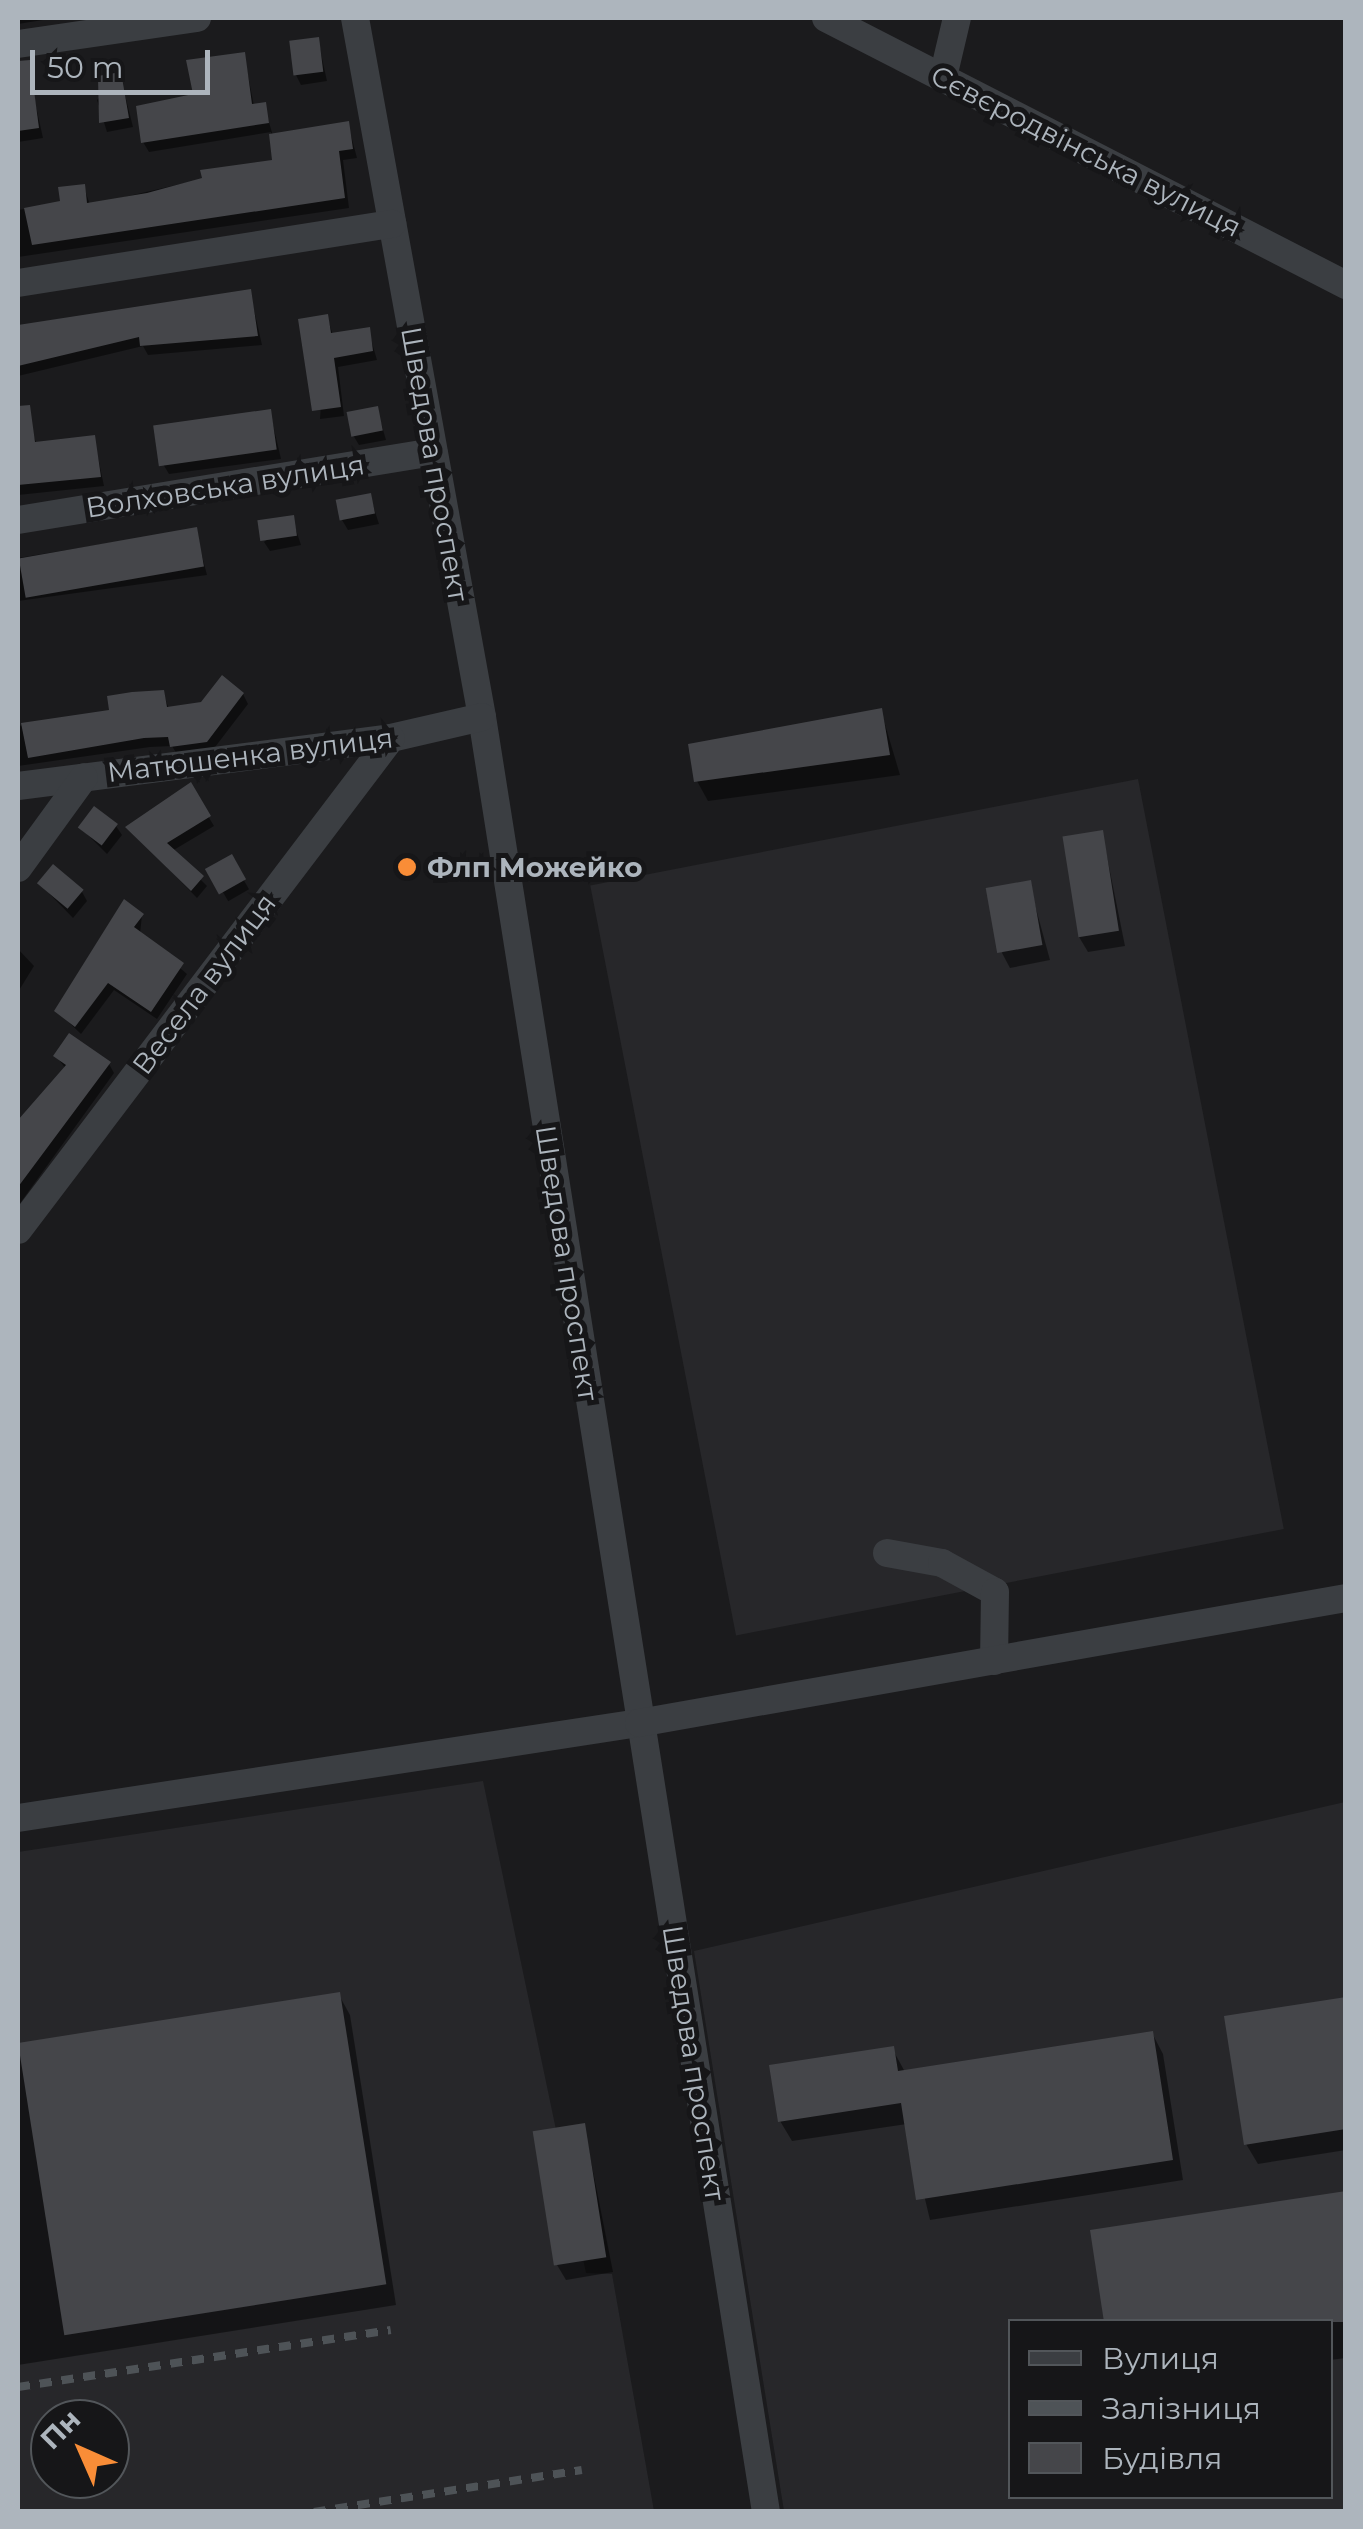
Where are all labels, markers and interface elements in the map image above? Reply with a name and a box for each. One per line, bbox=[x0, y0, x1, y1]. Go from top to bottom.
scale bar bbox=[35, 30, 215, 92]
text: 50 m bbox=[47, 49, 124, 86]
street label: Сєвєродвінська вулиця bbox=[925, 58, 1247, 244]
street label: Шведова проспект bbox=[394, 324, 476, 604]
street label: Волховська вулиця bbox=[83, 447, 367, 525]
street label: Матюшенка вулиця bbox=[105, 721, 395, 789]
place label: Флп Можейко bbox=[427, 850, 643, 884]
marker: Флп Можейко bbox=[396, 856, 418, 878]
street label: Весела вулиця bbox=[125, 887, 283, 1081]
street label: Шведова проспект bbox=[529, 1123, 605, 1403]
street label: Шведова проспект bbox=[656, 1923, 732, 2203]
legend bbox=[1008, 2319, 1333, 2499]
text: Вулиця bbox=[1102, 2340, 1219, 2377]
text: Залізниця bbox=[1102, 2390, 1261, 2427]
north arrow bbox=[30, 2399, 130, 2499]
text: Пн bbox=[33, 2402, 87, 2456]
text: Будівля bbox=[1102, 2440, 1222, 2477]

